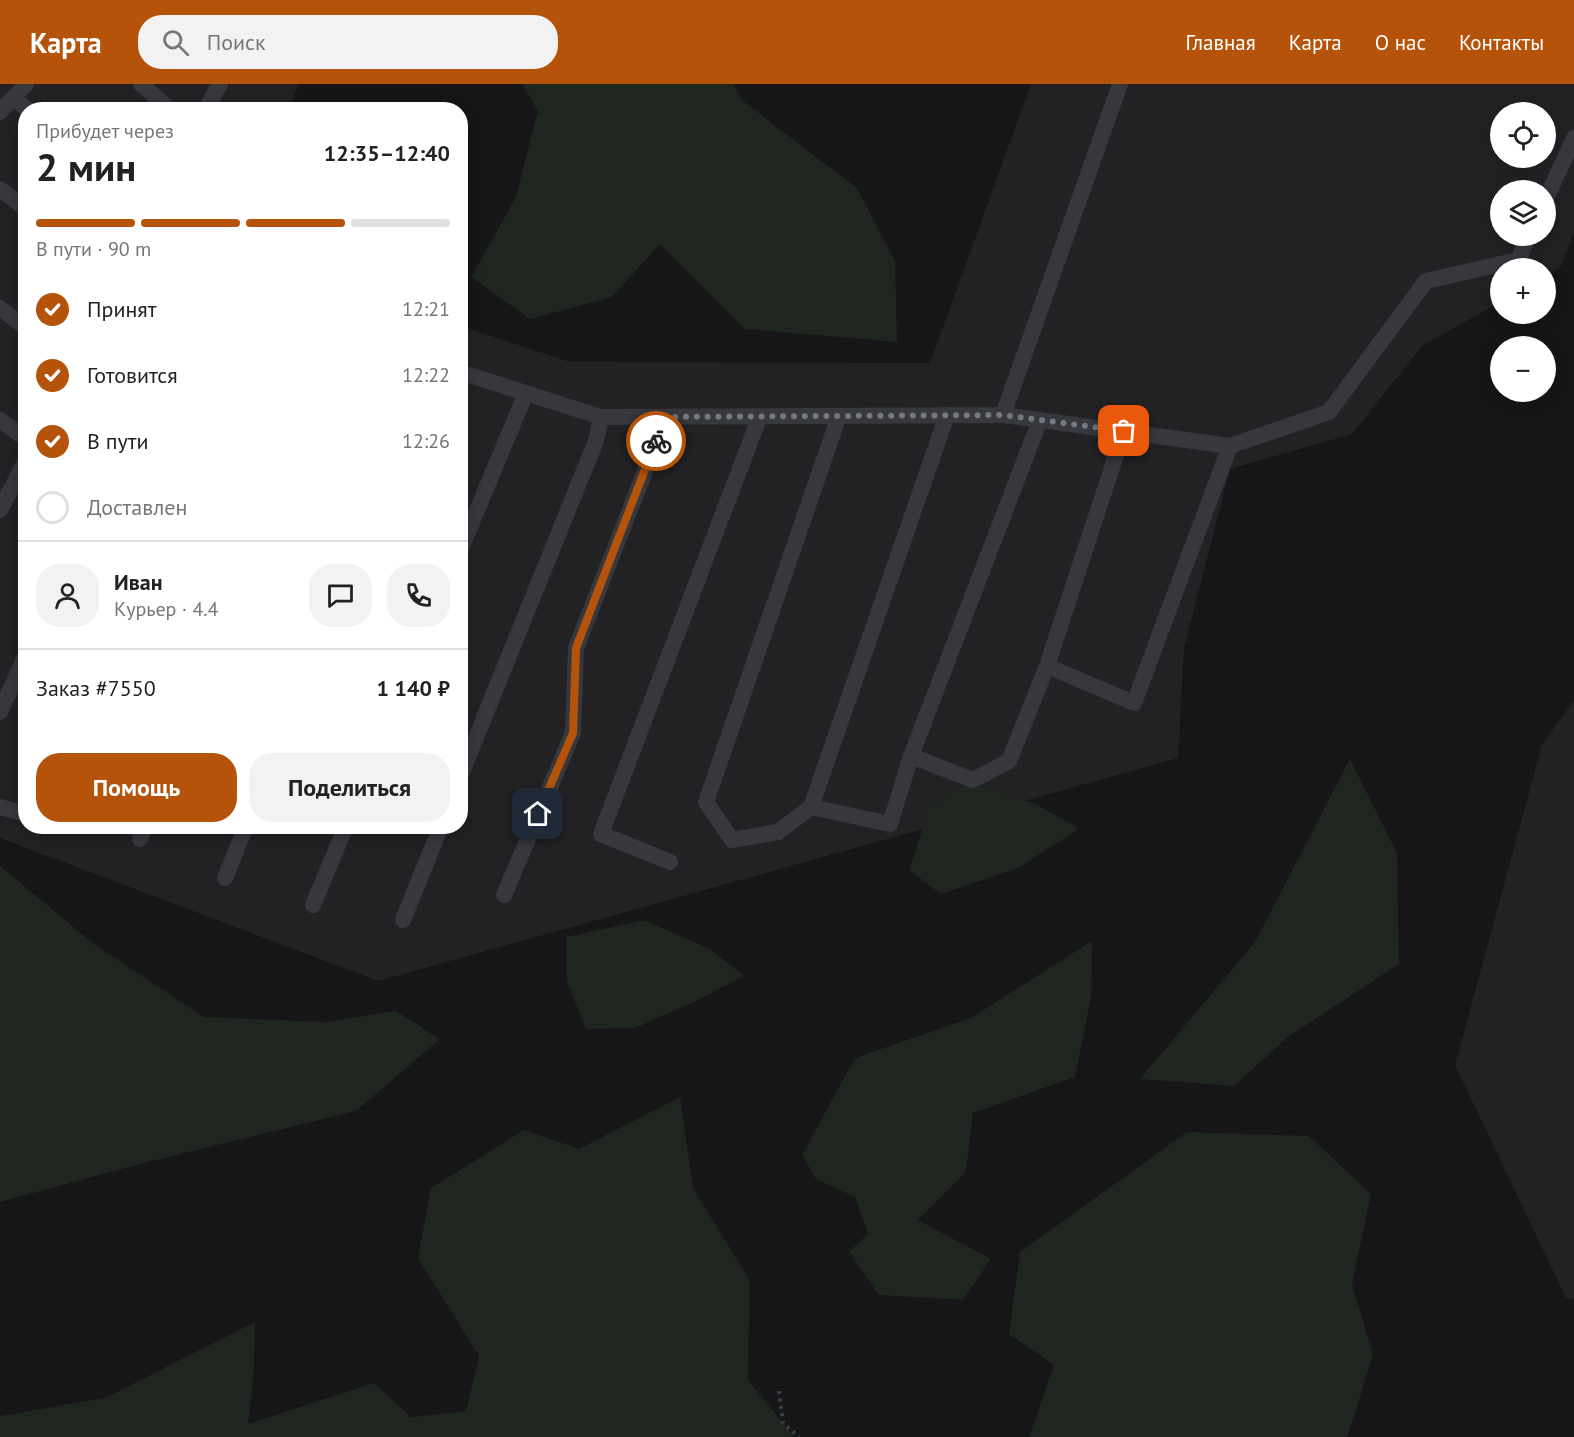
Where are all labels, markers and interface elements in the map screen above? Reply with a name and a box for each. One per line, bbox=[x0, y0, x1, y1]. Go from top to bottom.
search box bbox=[138, 15, 558, 69]
text: Карта bbox=[30, 24, 102, 61]
icon: search bbox=[159, 26, 192, 59]
text: Поиск bbox=[207, 28, 266, 56]
text: Главная bbox=[1185, 29, 1256, 56]
text: Карта bbox=[1289, 29, 1342, 56]
text: О нас bbox=[1375, 29, 1426, 56]
text: Контакты bbox=[1459, 29, 1544, 56]
map controls bbox=[1490, 102, 1556, 402]
button: locate bbox=[1490, 102, 1556, 168]
text: Прибудет через bbox=[36, 118, 174, 144]
text: 12:35–12:40 bbox=[324, 139, 450, 167]
text: 2 мин bbox=[36, 141, 136, 192]
button: layers bbox=[1490, 180, 1556, 246]
text: В пути · 90 m bbox=[36, 236, 151, 262]
button: + bbox=[1490, 258, 1556, 324]
icon: check bbox=[36, 293, 69, 326]
text: Принят bbox=[87, 295, 157, 323]
text: 12:21 bbox=[402, 296, 450, 322]
button: − bbox=[1490, 336, 1556, 402]
icon: check bbox=[36, 359, 69, 392]
text: Готовится bbox=[87, 361, 178, 389]
text: 12:22 bbox=[402, 362, 450, 388]
pin bbox=[1098, 405, 1149, 456]
courier bbox=[626, 411, 686, 471]
icon: bag bbox=[1107, 414, 1140, 447]
icon: check bbox=[36, 425, 69, 458]
icon: bike bbox=[640, 425, 673, 458]
text: В пути bbox=[87, 427, 149, 455]
text: 12:26 bbox=[402, 428, 450, 454]
text: Доставлен bbox=[87, 493, 187, 521]
button: person bbox=[36, 564, 99, 627]
button: chat bbox=[309, 564, 372, 627]
button: phone bbox=[387, 564, 450, 627]
text: Иван bbox=[114, 568, 163, 596]
text: Курьер · 4.4 bbox=[114, 596, 218, 622]
text: Заказ #7550 bbox=[36, 674, 156, 702]
text: 1 140 ₽ bbox=[376, 674, 450, 702]
button: Помощь bbox=[36, 753, 237, 822]
button: Поделиться bbox=[249, 753, 450, 822]
pin bbox=[512, 788, 563, 839]
icon: home bbox=[521, 797, 554, 830]

